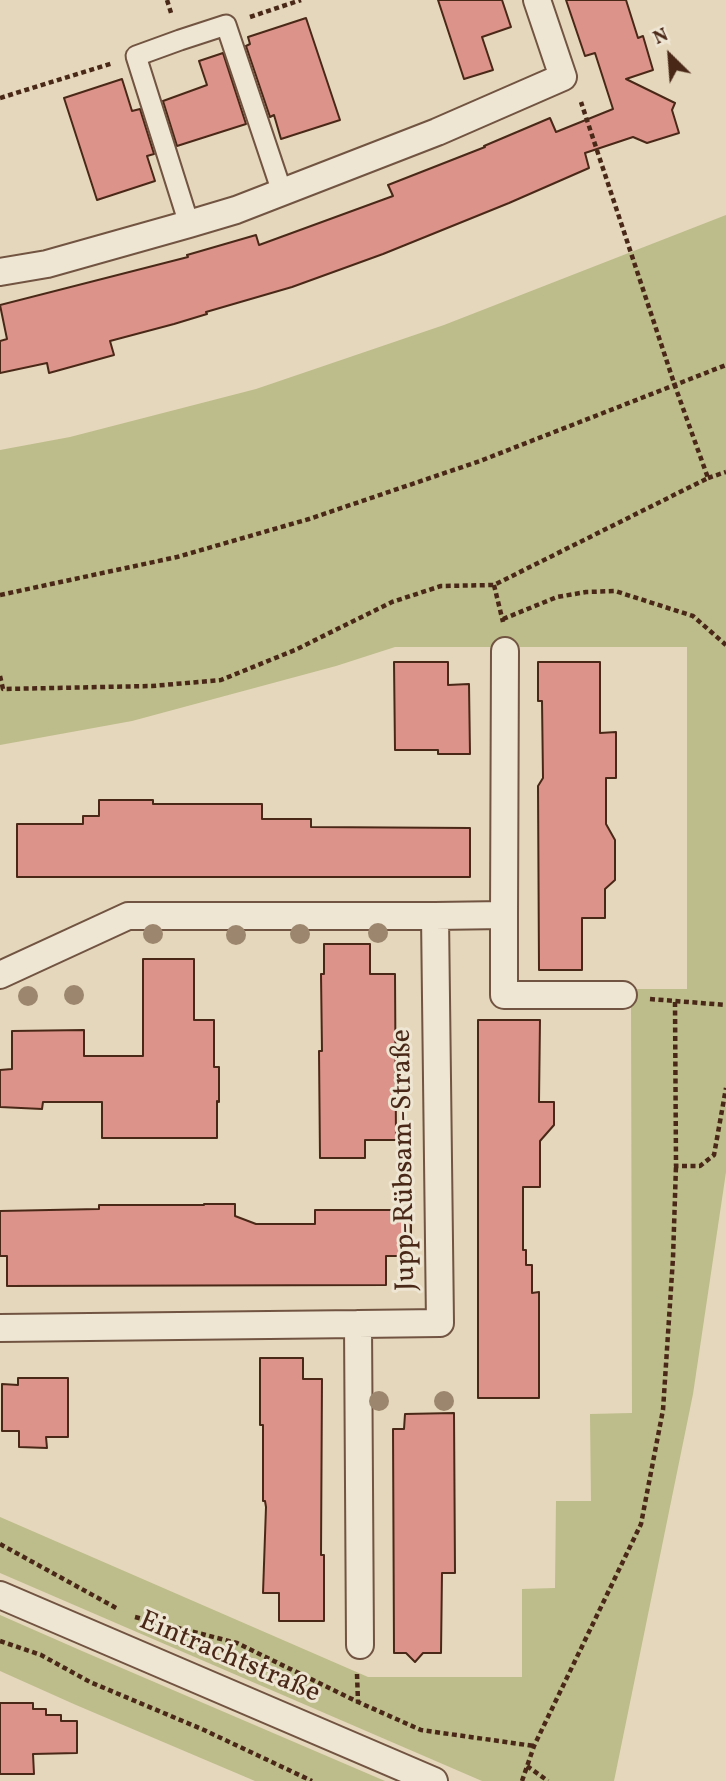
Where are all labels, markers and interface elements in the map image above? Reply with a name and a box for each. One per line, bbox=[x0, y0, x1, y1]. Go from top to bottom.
north arrow bbox=[635, 21, 705, 91]
text: N bbox=[649, 22, 673, 52]
street label: Jupp-Rübsam-Straße bbox=[387, 1029, 425, 1291]
street label: Eintrachtstraße bbox=[133, 1606, 325, 1712]

